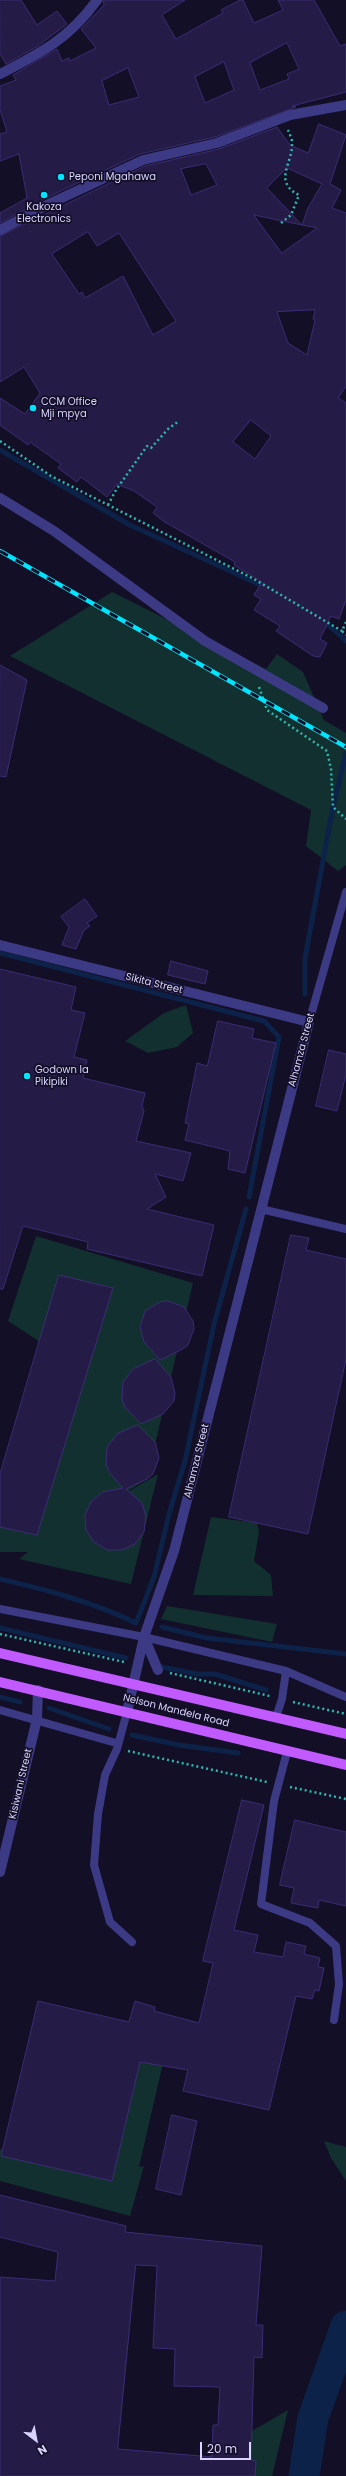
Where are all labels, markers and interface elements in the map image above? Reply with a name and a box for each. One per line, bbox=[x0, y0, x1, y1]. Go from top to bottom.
place label: Peponi Mgahawa bbox=[69, 171, 156, 183]
marker: Peponi Mgahawa bbox=[56, 172, 66, 182]
marker: Kakoza Electronics bbox=[39, 190, 49, 200]
place label: Kakoza Electronics bbox=[17, 201, 71, 224]
place label: CCM Office Mji mpya bbox=[41, 396, 97, 420]
marker: CCM Office Mji mpya bbox=[28, 403, 38, 413]
street label: Sikita Street bbox=[124, 971, 184, 997]
street label: Alhamza Street bbox=[286, 1012, 318, 1088]
place label: Godown la Pikipiki bbox=[35, 1064, 89, 1088]
marker: Godown la Pikipiki bbox=[22, 1071, 32, 1081]
street label: Alhamza Street bbox=[182, 1423, 212, 1499]
street label: Nelson Mandela Road bbox=[122, 1692, 230, 1730]
street label: Kisiwani Street bbox=[7, 1748, 35, 1820]
north arrow bbox=[16, 2420, 56, 2460]
scale bar bbox=[202, 2434, 253, 2460]
text: 20 m bbox=[207, 2440, 237, 2457]
text: N bbox=[35, 2441, 50, 2459]

